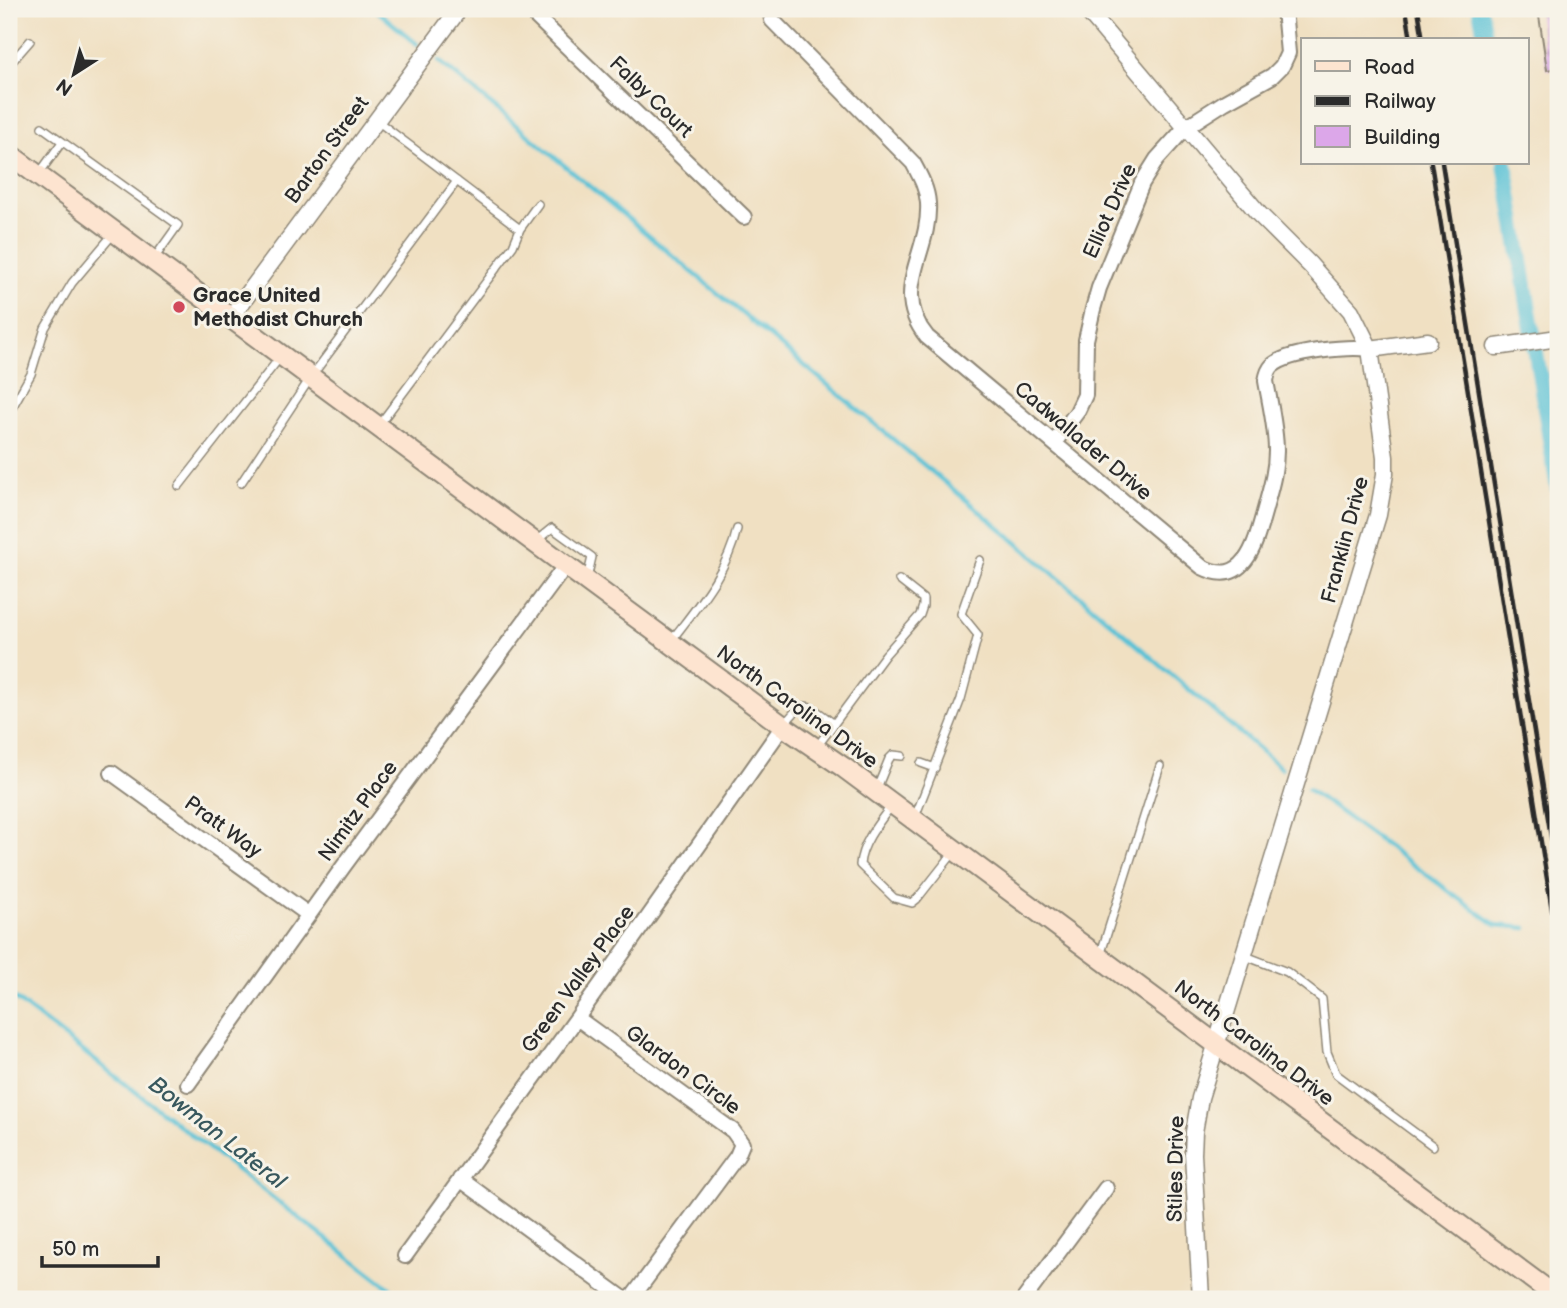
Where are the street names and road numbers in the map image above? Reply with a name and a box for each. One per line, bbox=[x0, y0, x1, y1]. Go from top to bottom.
street label: Falby Court bbox=[604, 51, 698, 143]
street label: Barton Street bbox=[280, 91, 375, 209]
street label: Elliot Drive bbox=[1078, 160, 1142, 262]
street label: Cadwallader Drive bbox=[1009, 376, 1157, 506]
street label: Franklin Drive bbox=[1316, 474, 1374, 606]
street label: North Carolina Drive bbox=[711, 640, 883, 774]
street label: Nimitz Place bbox=[313, 756, 403, 866]
street label: Pratt Way bbox=[180, 791, 267, 864]
street label: Green Valley Place bbox=[516, 900, 640, 1058]
street label: North Carolina Drive bbox=[1169, 975, 1339, 1111]
street label: Glardon Circle bbox=[621, 1020, 745, 1120]
street label: Stiles Drive bbox=[1163, 1116, 1189, 1222]

